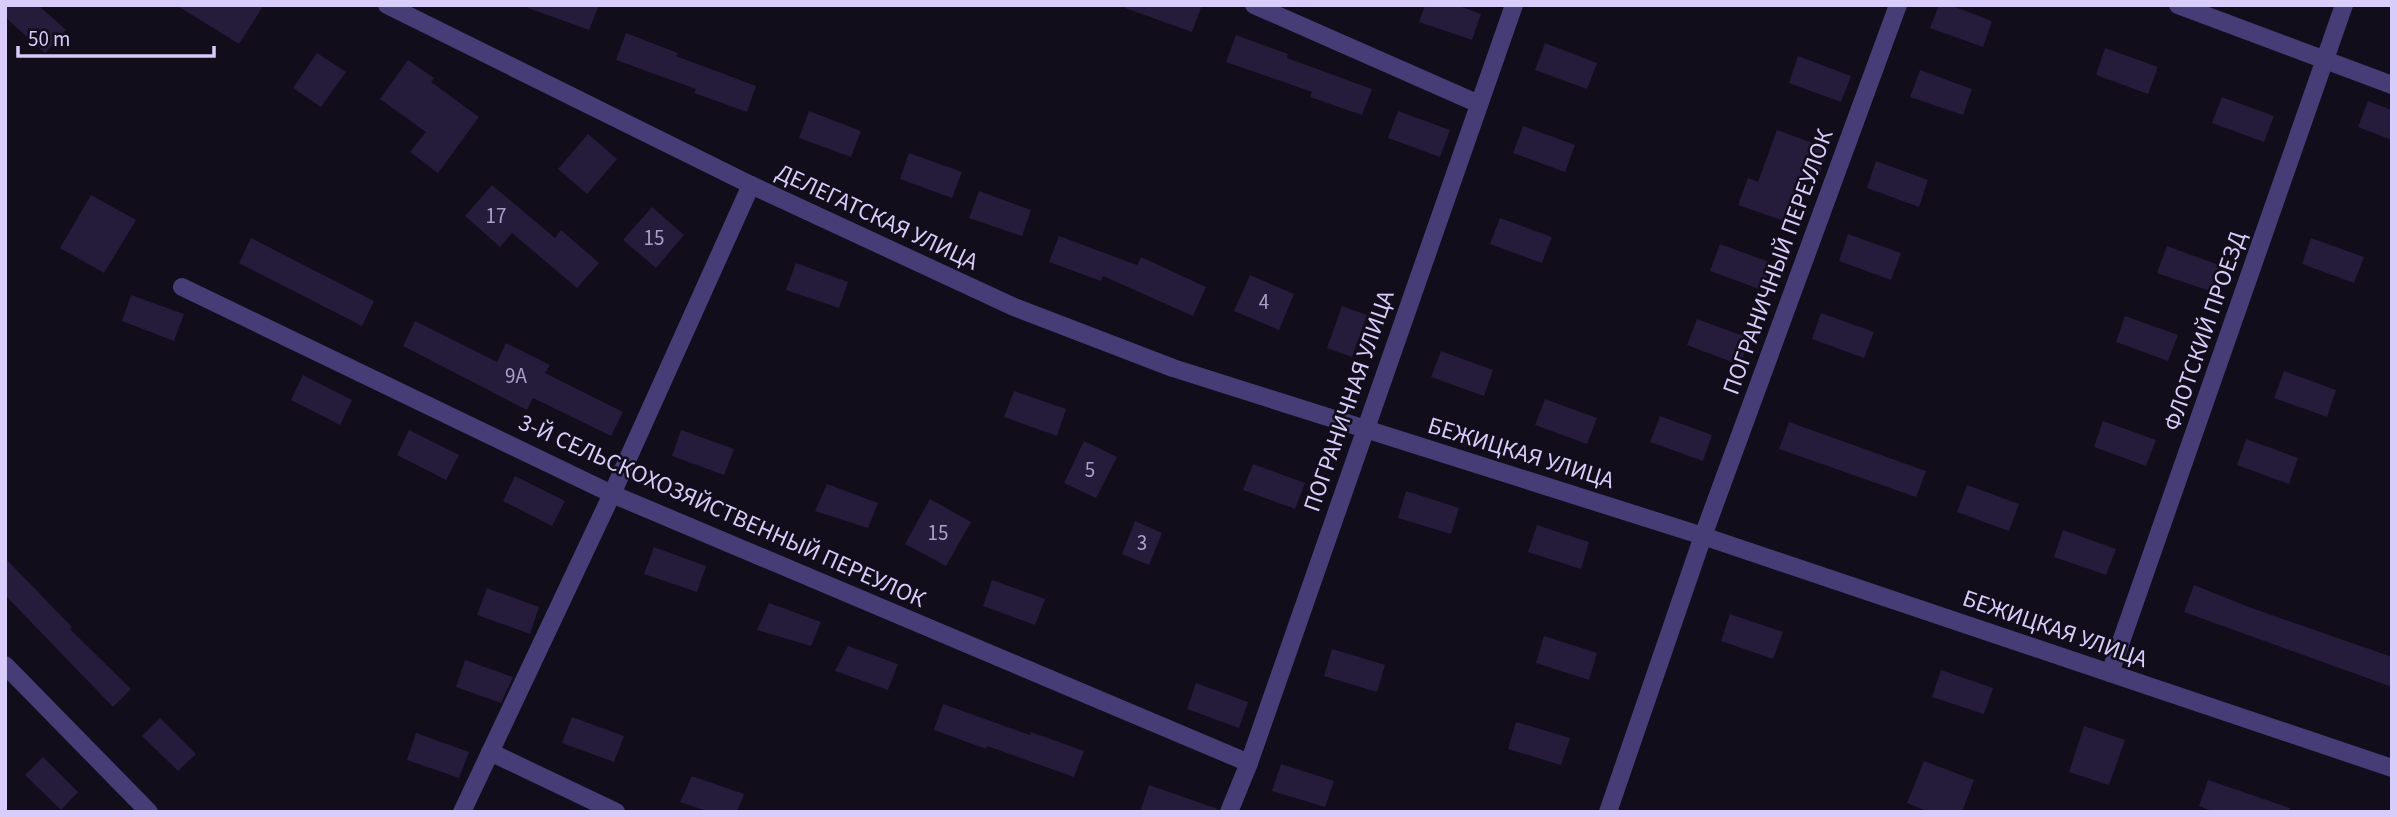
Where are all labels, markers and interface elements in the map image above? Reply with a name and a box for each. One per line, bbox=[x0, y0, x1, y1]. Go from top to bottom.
scale bar bbox=[18, 14, 214, 58]
text: 50 m bbox=[28, 24, 70, 54]
street label: ПОГРАНИЧНЫЙ ПЕРЕУЛОК bbox=[1714, 124, 1842, 400]
street label: ДЕЛЕГАТСКАЯ УЛИЦА bbox=[770, 155, 984, 279]
house number: 17 bbox=[486, 201, 506, 231]
house number: 15 bbox=[644, 223, 664, 253]
street label: ФЛОТСКИЙ ПРОЕЗД bbox=[2154, 227, 2256, 435]
street label: ПОГРАНИЧНАЯ УЛИЦА bbox=[1295, 285, 1403, 517]
house number: 4 bbox=[1259, 287, 1269, 317]
house number: 9А bbox=[505, 361, 527, 391]
street label: 3-Й СЕЛЬСКОХОЗЯЙСТВЕННЫЙ ПЕРЕУЛОК bbox=[513, 405, 931, 617]
street label: БЕЖИЦКАЯ УЛИЦА bbox=[1423, 408, 1619, 498]
house number: 5 bbox=[1085, 455, 1095, 485]
house number: 15 bbox=[928, 518, 948, 548]
house number: 3 bbox=[1137, 528, 1147, 558]
street label: БЕЖИЦКАЯ УЛИЦА bbox=[1958, 581, 2152, 677]

